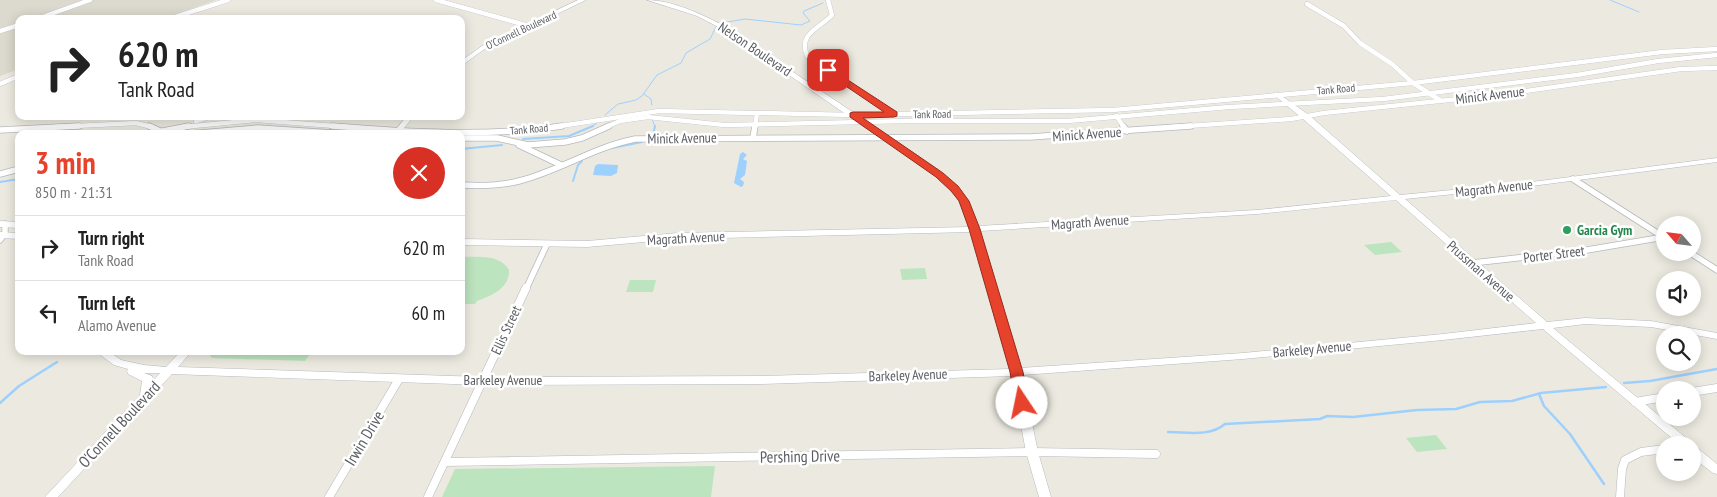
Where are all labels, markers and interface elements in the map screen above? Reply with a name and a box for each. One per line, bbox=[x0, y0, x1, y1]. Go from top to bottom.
street label: O'Connell Boulevard bbox=[483, 7, 559, 53]
street label: Nelson Boulevard bbox=[715, 18, 795, 80]
text: 620 m bbox=[118, 31, 199, 77]
icon: right bbox=[35, 35, 100, 100]
pin bbox=[807, 49, 849, 91]
icon: arrive bbox=[814, 56, 842, 84]
text: Tank Road bbox=[118, 75, 195, 103]
street label: Tank Road bbox=[1316, 80, 1356, 98]
street label: Minick Avenue bbox=[1455, 82, 1526, 108]
street label: Tank Road bbox=[913, 107, 952, 121]
street label: Tank Road bbox=[509, 120, 549, 138]
street label: Minick Avenue bbox=[1052, 123, 1122, 145]
street label: Minick Avenue bbox=[647, 128, 717, 148]
text: 3 min bbox=[35, 143, 96, 182]
button: close bbox=[393, 147, 445, 199]
street label: Magrath Avenue bbox=[1454, 175, 1534, 201]
text: 850 m · 21:31 bbox=[35, 182, 113, 202]
street label: Magrath Avenue bbox=[1050, 210, 1130, 234]
north arrow bbox=[1656, 216, 1701, 261]
map controls bbox=[1656, 216, 1701, 481]
place label: Garcia Gym bbox=[1577, 221, 1632, 239]
marker: Garcia Gym bbox=[1561, 224, 1573, 236]
text: Turn right bbox=[78, 226, 144, 250]
street label: Magrath Avenue bbox=[647, 227, 726, 249]
icon: right bbox=[35, 234, 63, 262]
text: 620 m bbox=[403, 236, 445, 260]
street label: Prussman Avenue bbox=[1443, 237, 1519, 306]
street label: Porter Street bbox=[1522, 241, 1586, 267]
text: Tank Road bbox=[78, 250, 134, 270]
button: sound bbox=[1656, 271, 1701, 316]
text: Turn left bbox=[78, 291, 135, 315]
icon: left bbox=[35, 299, 63, 327]
text: 60 m bbox=[412, 301, 445, 325]
street label: Ellis Street bbox=[487, 302, 525, 357]
text: Alamo Avenue bbox=[78, 315, 156, 335]
button: search bbox=[1656, 326, 1701, 371]
street label: Barkeley Avenue bbox=[1272, 337, 1352, 361]
street label: Barkeley Avenue bbox=[868, 365, 948, 385]
street label: Barkeley Avenue bbox=[464, 371, 543, 389]
street label: O'Connell Boulevard bbox=[74, 376, 164, 472]
position arrow bbox=[995, 376, 1047, 428]
button: + bbox=[1656, 381, 1701, 426]
street label: Irwin Drive bbox=[340, 407, 388, 469]
button: − bbox=[1656, 436, 1701, 481]
street label: Pershing Drive bbox=[760, 445, 840, 467]

